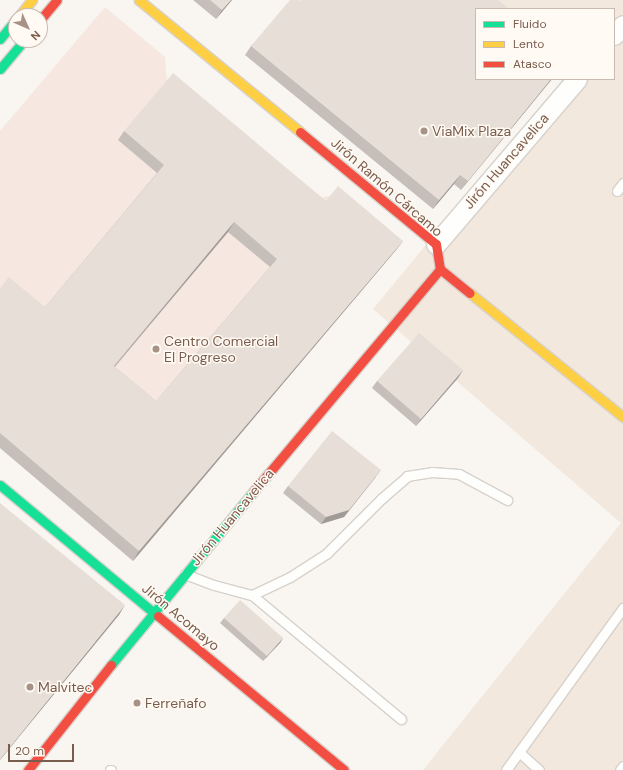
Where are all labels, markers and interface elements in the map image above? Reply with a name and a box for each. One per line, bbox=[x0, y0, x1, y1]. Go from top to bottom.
north arrow bbox=[8, 8, 48, 48]
legend bbox=[475, 8, 615, 80]
text: Fluido bbox=[513, 16, 547, 32]
text: N bbox=[28, 28, 44, 44]
text: Lento bbox=[513, 36, 544, 52]
text: Atasco bbox=[513, 56, 552, 72]
street label: Jirón Huancavelica bbox=[460, 110, 552, 212]
place label: ViaMix Plaza bbox=[432, 123, 511, 139]
marker: ViaMix Plaza bbox=[419, 126, 429, 136]
street label: Jirón Ramón Cárcamo bbox=[328, 134, 446, 240]
place label: Centro Comercial El Progreso bbox=[164, 333, 278, 366]
marker: Centro Comercial El Progreso bbox=[151, 344, 161, 354]
street label: Jirón Huancavelica bbox=[187, 465, 277, 569]
street label: Jirón Acomayo bbox=[139, 580, 223, 654]
place label: Malvitec bbox=[38, 679, 93, 695]
marker: Malvitec bbox=[25, 682, 35, 692]
place label: Ferreñafo bbox=[145, 695, 207, 711]
marker: Ferreñafo bbox=[132, 698, 142, 708]
scale bar bbox=[10, 736, 76, 762]
text: 20 m bbox=[15, 743, 44, 759]

